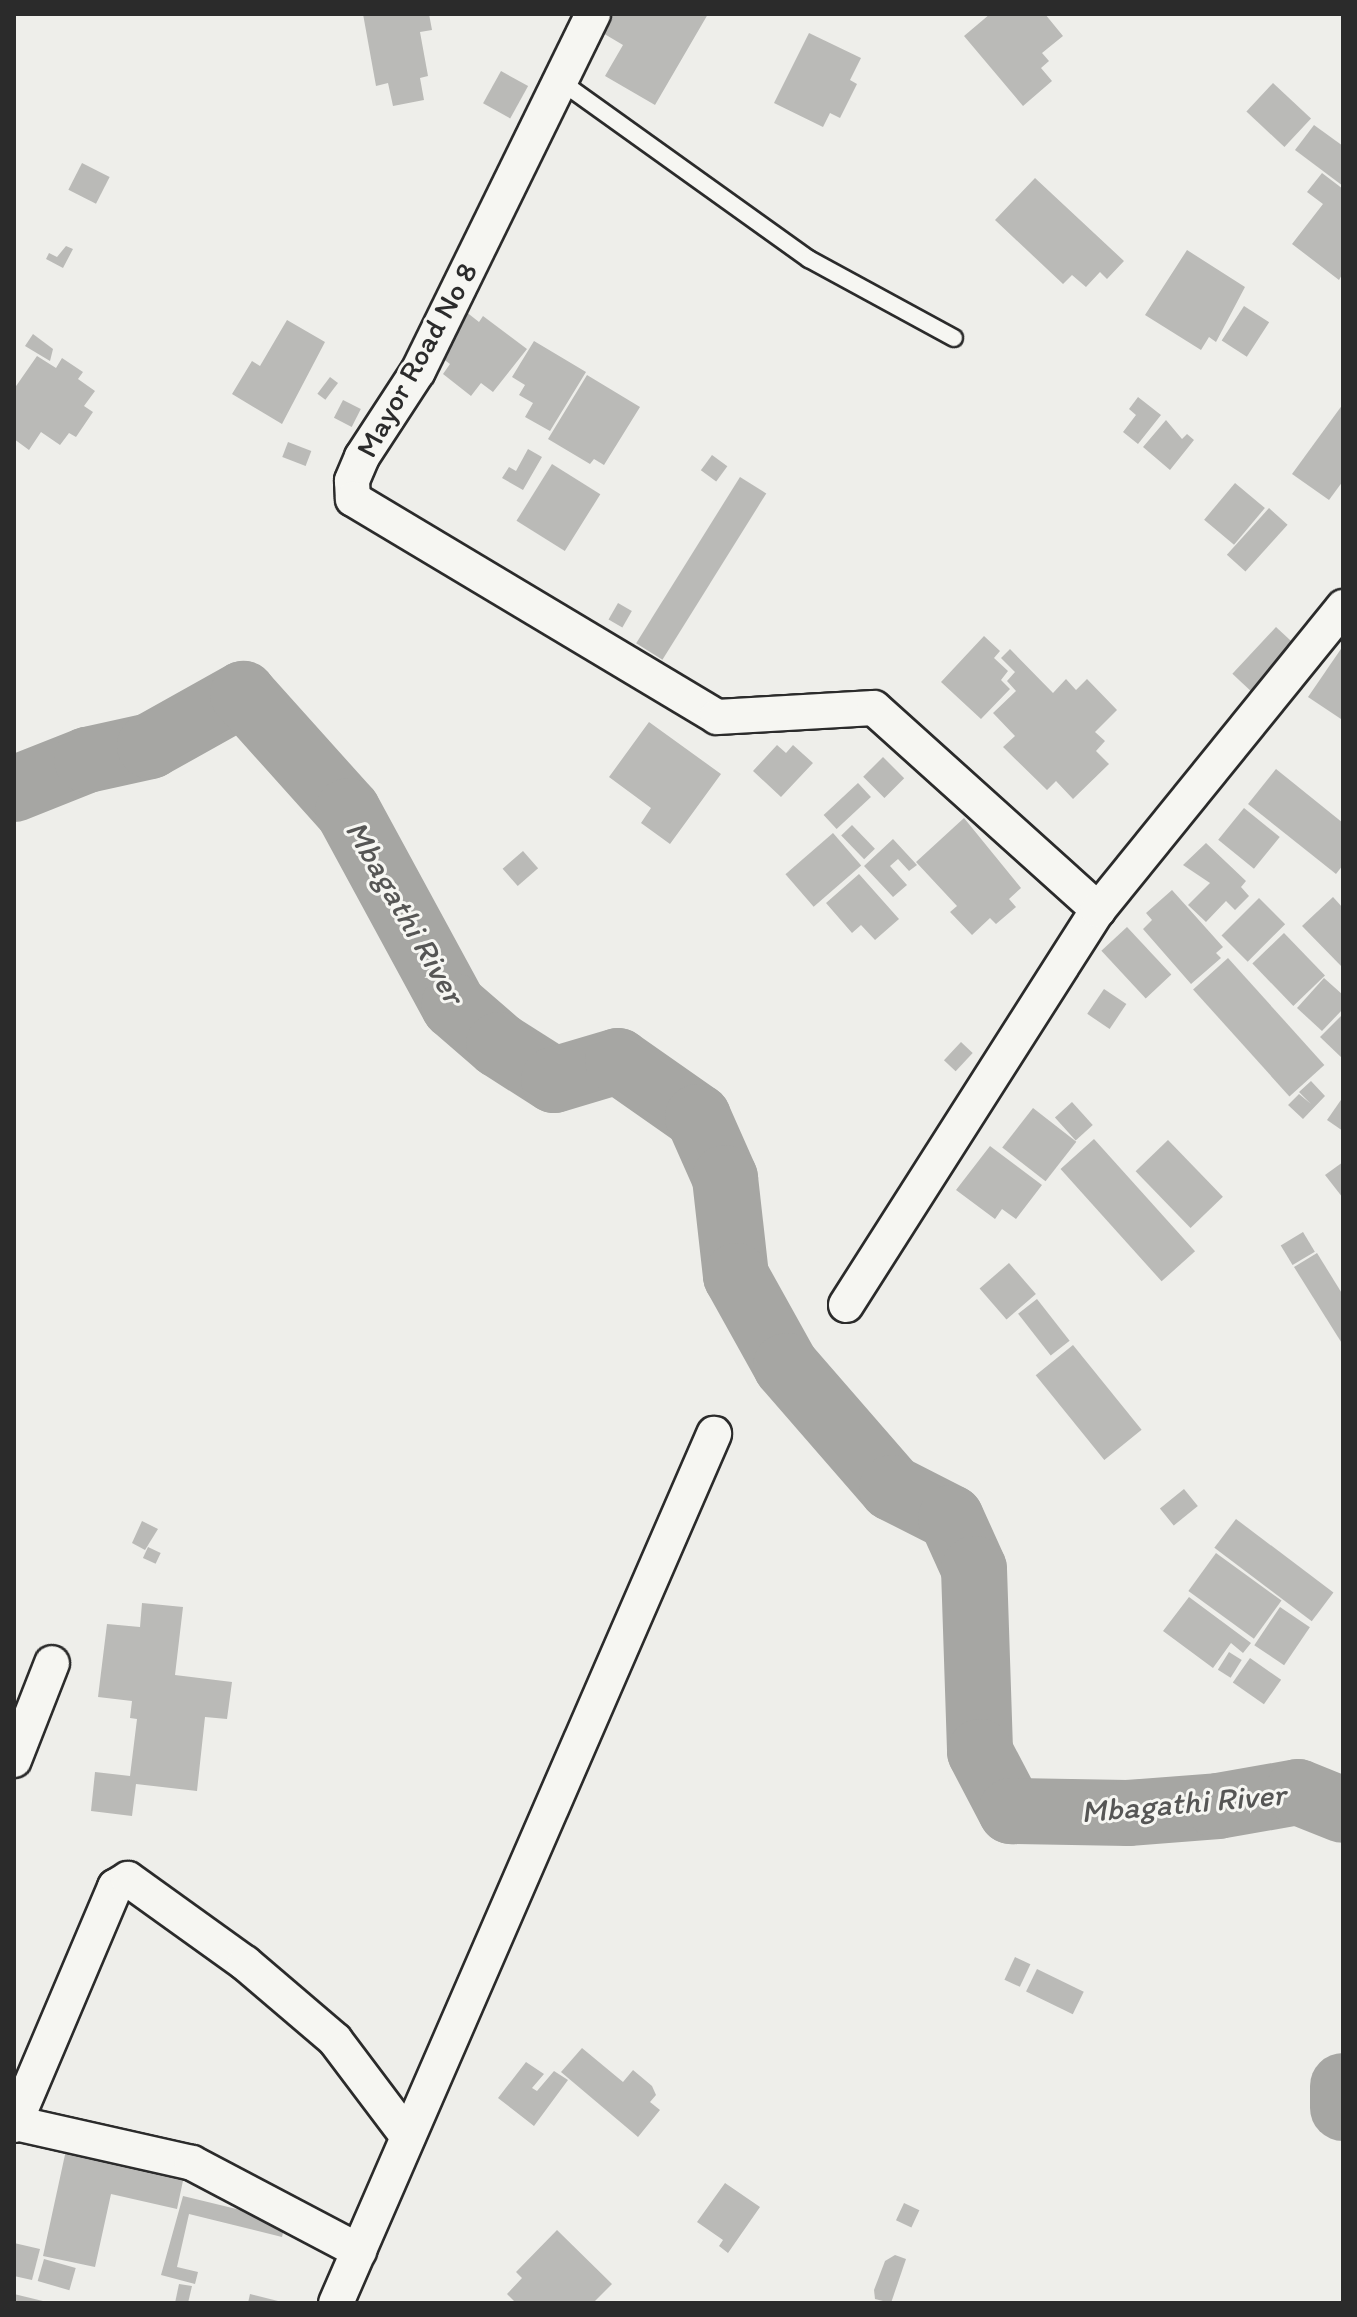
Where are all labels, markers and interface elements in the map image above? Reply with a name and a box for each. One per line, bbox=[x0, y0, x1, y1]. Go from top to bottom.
street label: Mayor Road No 8 bbox=[349, 257, 485, 463]
water label: Mbagathi River bbox=[337, 814, 473, 1010]
water label: Mbagathi River bbox=[1079, 1775, 1287, 1831]

